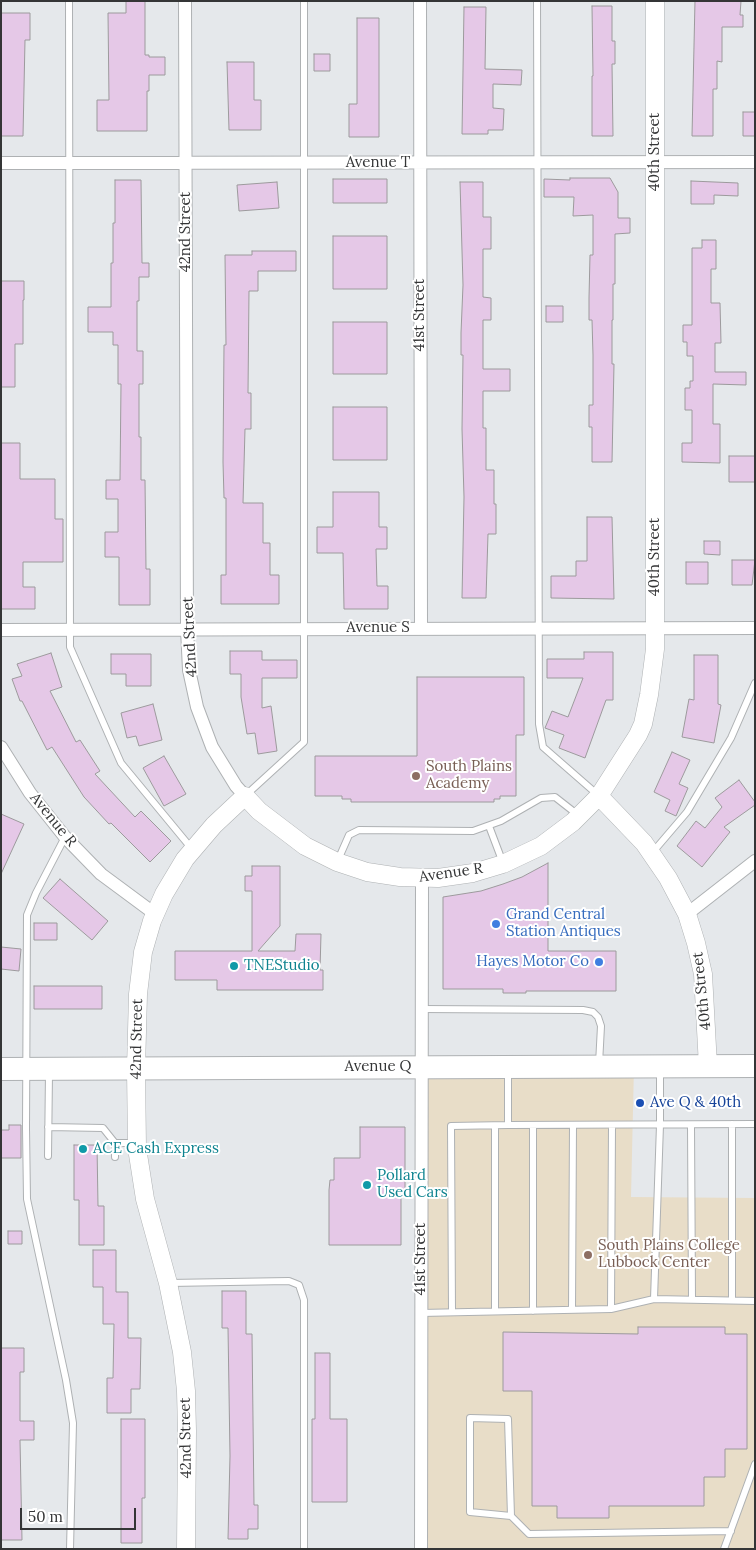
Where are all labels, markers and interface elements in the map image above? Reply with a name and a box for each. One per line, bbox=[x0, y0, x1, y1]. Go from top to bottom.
street label: 40th Street bbox=[646, 113, 664, 191]
street label: Avenue T bbox=[346, 154, 410, 172]
street label: 42nd Street bbox=[177, 192, 195, 272]
street label: 41st Street bbox=[411, 279, 429, 351]
street label: 40th Street bbox=[646, 518, 664, 596]
street label: 42nd Street bbox=[179, 596, 201, 678]
street label: Avenue S bbox=[346, 619, 410, 637]
place label: South Plains Academy bbox=[426, 758, 512, 793]
marker: South Plains Academy bbox=[410, 770, 422, 782]
street label: Avenue R bbox=[26, 789, 80, 851]
street label: Avenue R bbox=[418, 860, 484, 886]
place label: Grand Central Station Antiques bbox=[506, 906, 621, 941]
marker: Grand Central Station Antiques bbox=[490, 918, 502, 930]
street label: 40th Street bbox=[689, 951, 715, 1031]
place label: Hayes Motor Co bbox=[476, 953, 589, 971]
marker: Hayes Motor Co bbox=[593, 956, 605, 968]
place label: TNEStudio bbox=[244, 957, 320, 975]
marker: TNEStudio bbox=[228, 960, 240, 972]
street label: 42nd Street bbox=[127, 998, 147, 1080]
street label: Avenue Q bbox=[345, 1058, 411, 1076]
place label: Ave Q & 40th bbox=[650, 1094, 741, 1112]
marker: Ave Q & 40th bbox=[634, 1097, 646, 1109]
place label: ACE Cash Express bbox=[93, 1140, 219, 1158]
marker: ACE Cash Express bbox=[77, 1143, 89, 1155]
place label: Pollard Used Cars bbox=[377, 1167, 448, 1202]
marker: Pollard Used Cars bbox=[361, 1179, 373, 1191]
street label: 41st Street bbox=[412, 1223, 430, 1295]
place label: South Plains College Lubbock Center bbox=[598, 1237, 740, 1272]
marker: South Plains College Lubbock Center bbox=[582, 1249, 594, 1261]
street label: 42nd Street bbox=[176, 1397, 196, 1479]
scale bar bbox=[22, 1498, 139, 1530]
text: 50 m bbox=[28, 1507, 63, 1526]

